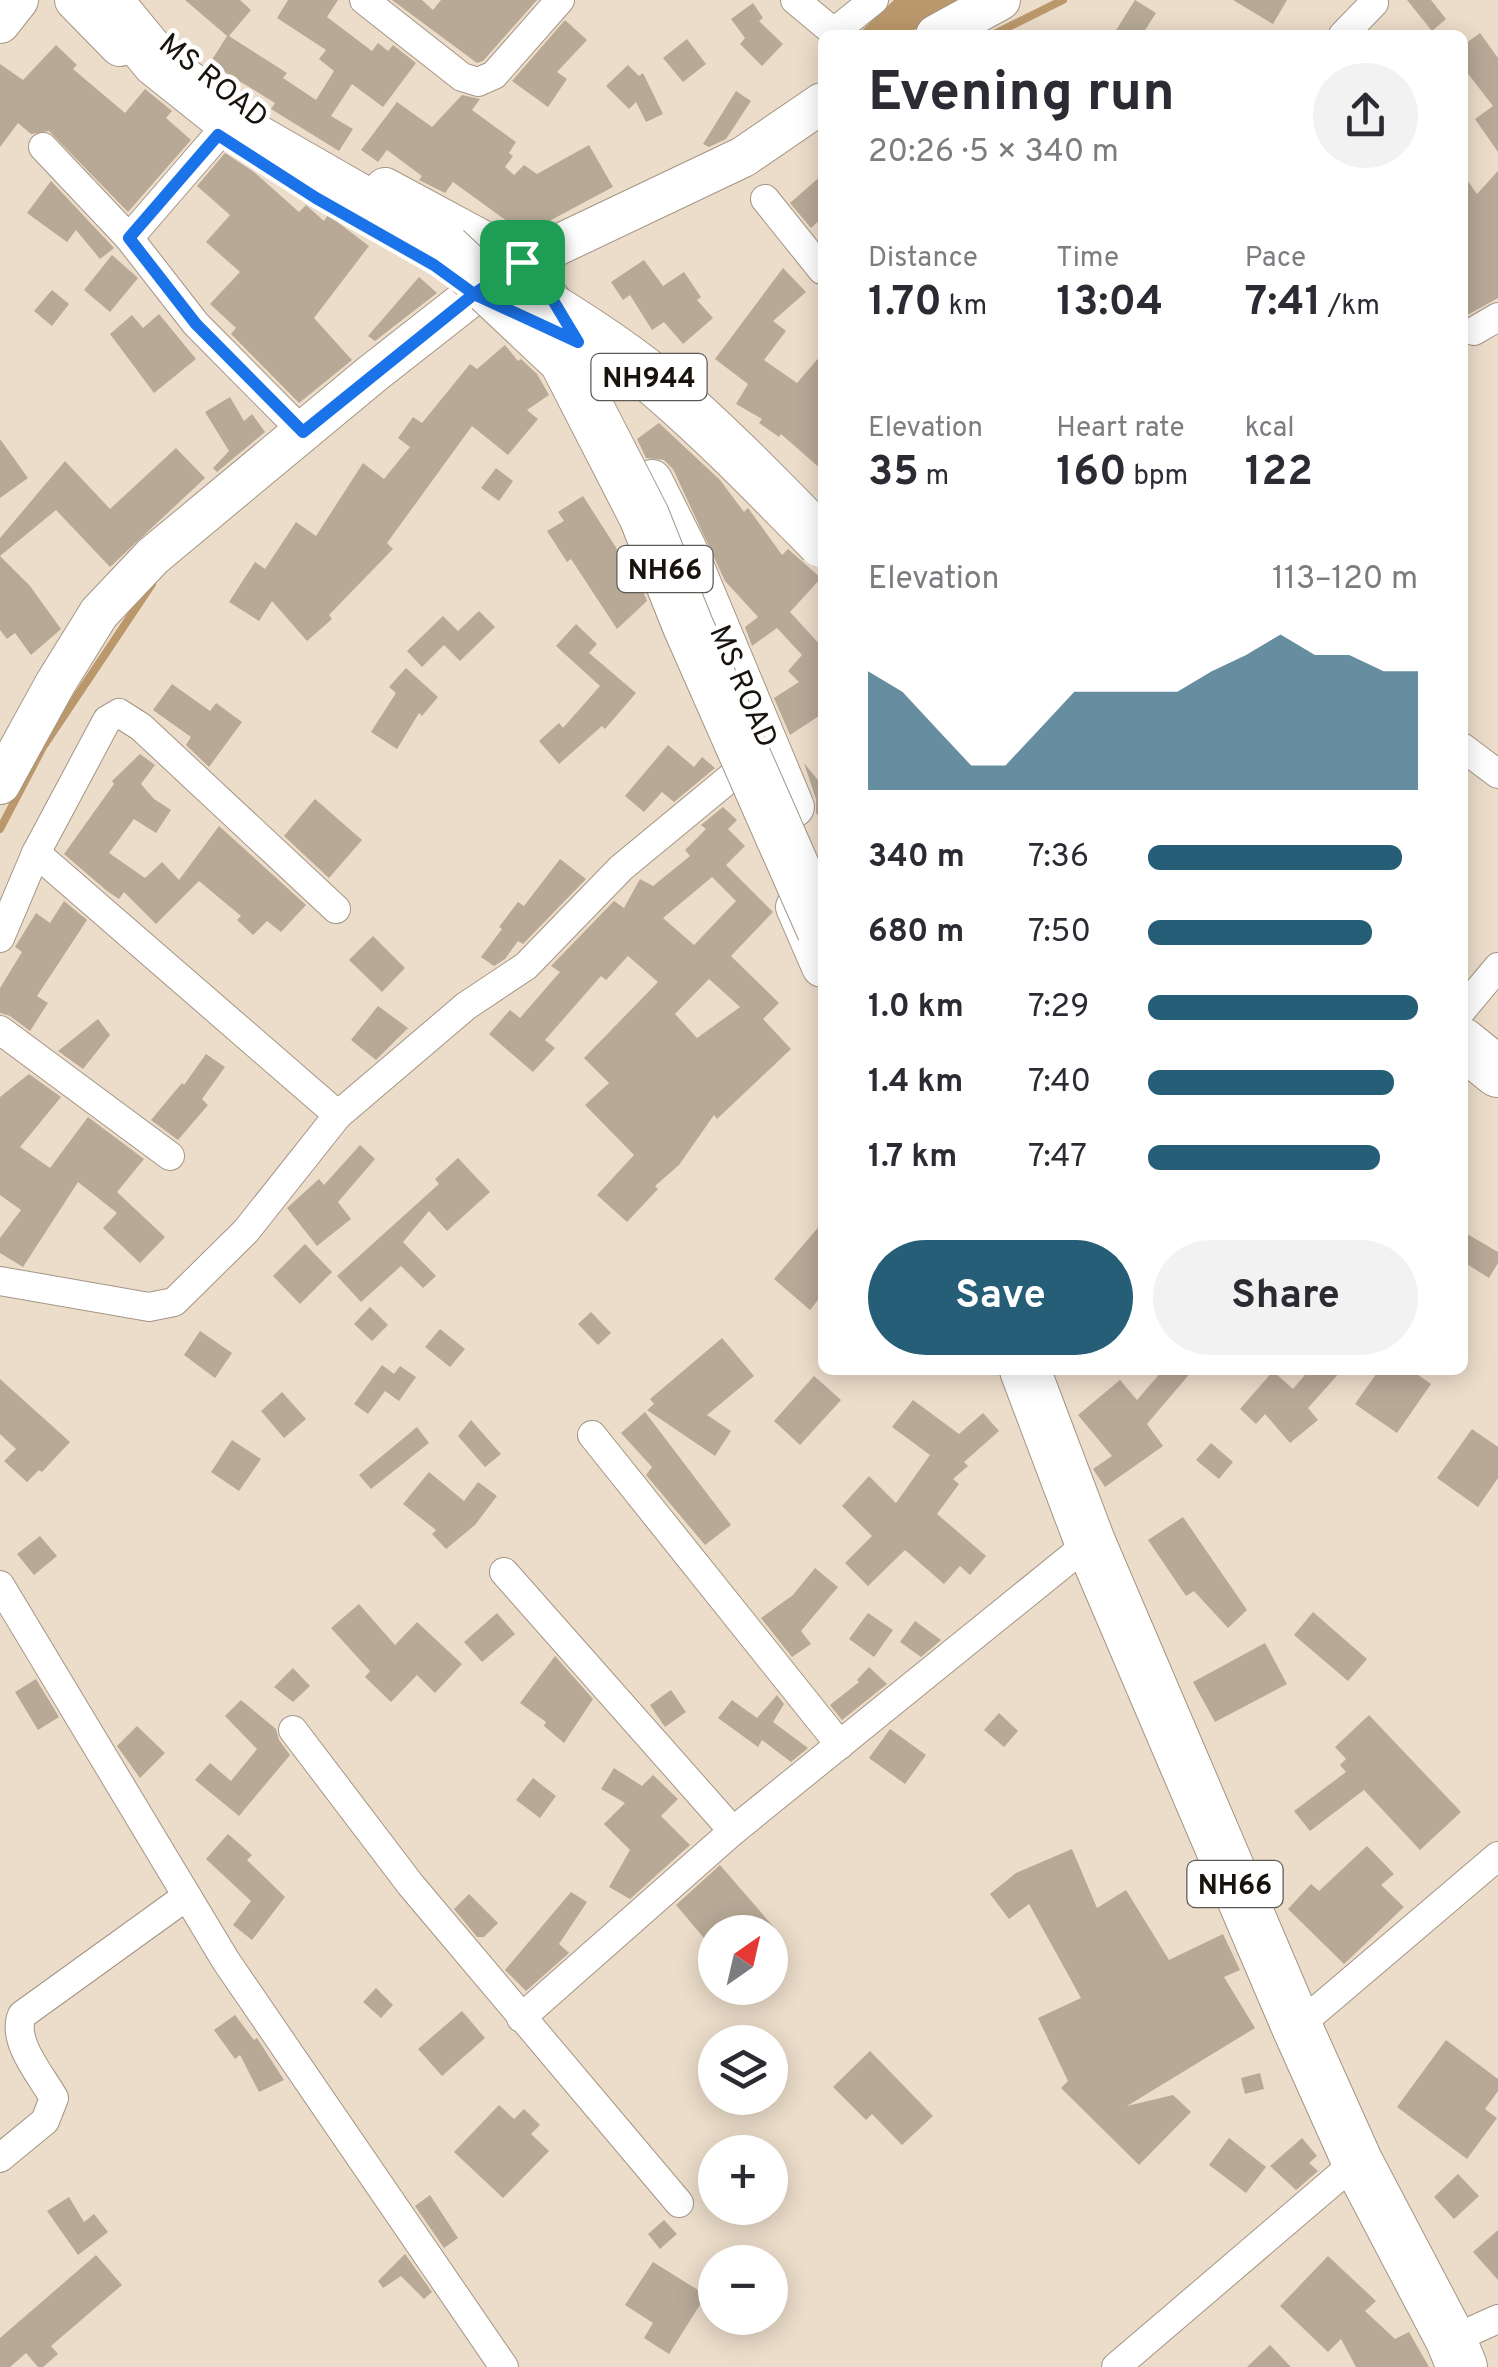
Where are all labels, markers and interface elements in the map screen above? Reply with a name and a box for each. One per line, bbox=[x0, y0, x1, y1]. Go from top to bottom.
street label: MS ROAD bbox=[150, 27, 275, 137]
text: Evening run bbox=[868, 60, 1175, 130]
button: share bbox=[1313, 63, 1418, 168]
text: 20:26 · 5 × 340 m bbox=[868, 133, 1119, 173]
pin bbox=[480, 220, 565, 305]
icon: arrive bbox=[495, 235, 550, 290]
text: Distance bbox=[868, 241, 978, 277]
text: Time bbox=[1056, 241, 1119, 277]
text: Pace bbox=[1245, 241, 1306, 277]
text: 1.70 bbox=[868, 277, 942, 330]
text: 13:04 bbox=[1056, 277, 1163, 330]
text: 7:41 bbox=[1245, 277, 1321, 330]
text: km bbox=[942, 289, 987, 325]
text: /km bbox=[1321, 289, 1380, 325]
road number: NH944 bbox=[592, 354, 706, 400]
text: Elevation bbox=[868, 411, 983, 447]
text: Heart rate bbox=[1056, 411, 1184, 447]
text: kcal bbox=[1245, 411, 1294, 447]
text: 35 bbox=[868, 447, 919, 500]
text: 160 bbox=[1056, 447, 1127, 500]
text: 122 bbox=[1245, 447, 1313, 500]
text: m bbox=[919, 459, 949, 495]
text: bpm bbox=[1127, 459, 1188, 495]
road number: NH66 bbox=[618, 546, 712, 592]
text: Elevation bbox=[868, 560, 1000, 600]
text: 113–120 m bbox=[1272, 560, 1418, 600]
street label: MS ROAD bbox=[699, 620, 784, 754]
text: 340 m bbox=[868, 838, 965, 878]
text: 7:36 bbox=[1028, 838, 1089, 878]
text: 680 m bbox=[868, 913, 964, 953]
text: 7:50 bbox=[1028, 913, 1091, 953]
text: 1.0 km bbox=[868, 988, 964, 1028]
text: 7:29 bbox=[1028, 988, 1089, 1028]
text: 1.4 km bbox=[868, 1063, 963, 1103]
text: 7:40 bbox=[1028, 1063, 1091, 1103]
text: 1.7 km bbox=[868, 1138, 957, 1178]
text: 7:47 bbox=[1028, 1138, 1087, 1178]
button: Save bbox=[868, 1240, 1133, 1355]
button: Share bbox=[1153, 1240, 1418, 1355]
road number: NH66 bbox=[1188, 1861, 1282, 1907]
north arrow bbox=[698, 1915, 788, 2005]
map controls bbox=[698, 1915, 788, 2335]
button: layers bbox=[698, 2025, 788, 2115]
button: + bbox=[698, 2135, 788, 2225]
button: − bbox=[698, 2245, 788, 2335]

